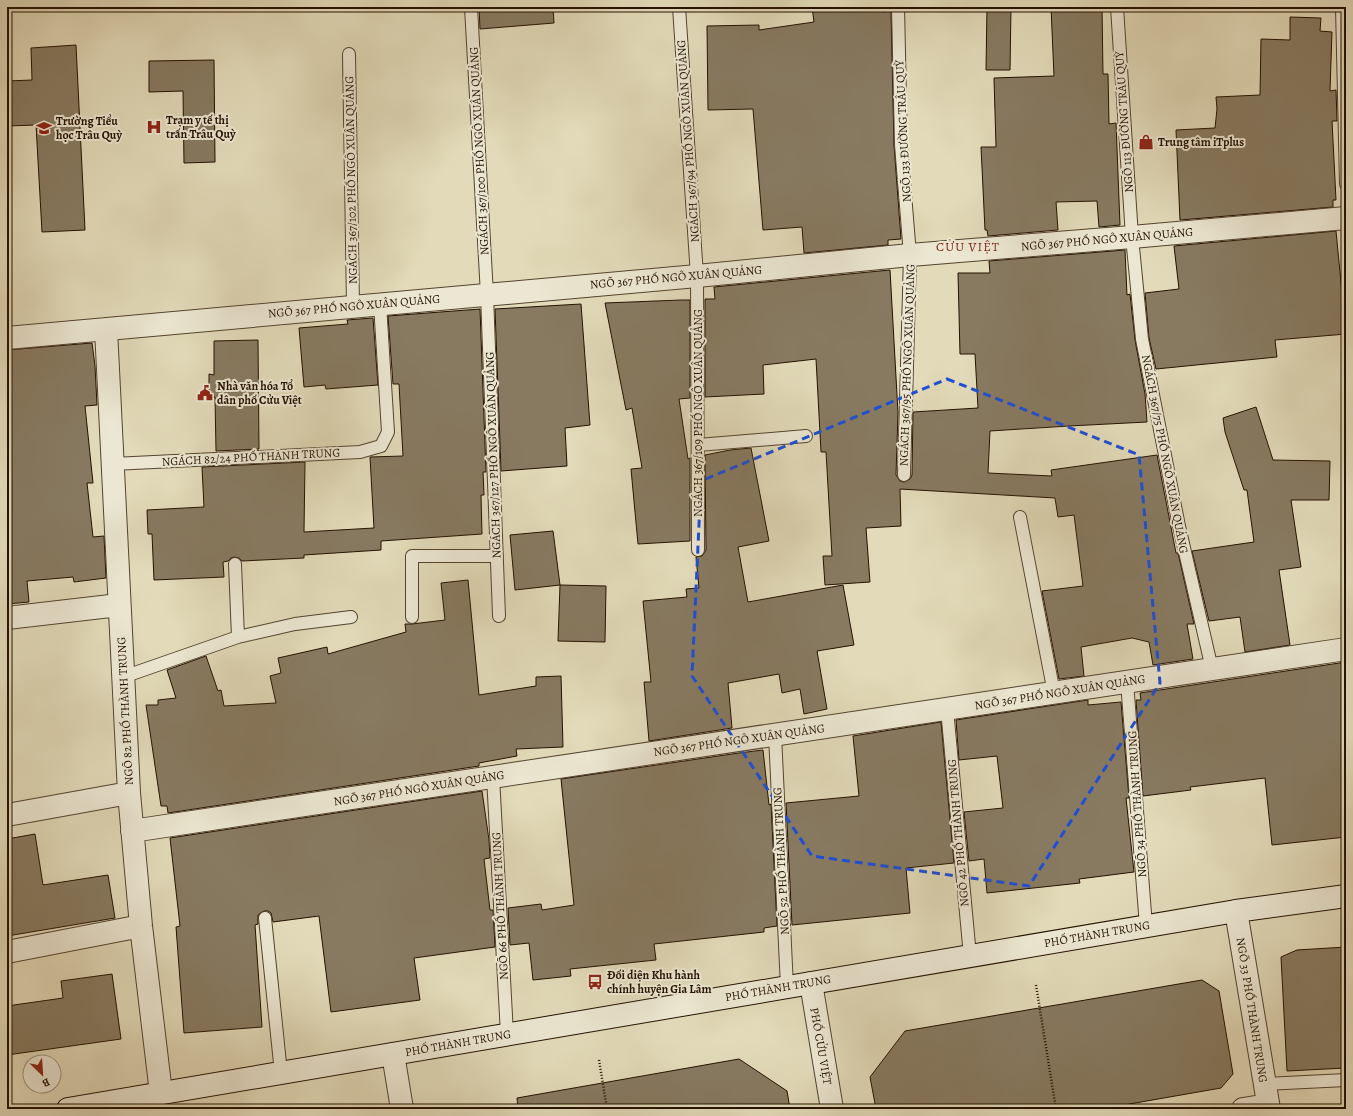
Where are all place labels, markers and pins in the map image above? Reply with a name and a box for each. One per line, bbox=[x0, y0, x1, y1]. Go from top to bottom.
place label: Trạm y tế thị trấn Trâu Quỳ bbox=[166, 112, 236, 142]
place label: Trường Tiểu học Trâu Quỳ bbox=[56, 113, 122, 143]
hospital icon: Trạm y tế thị trấn Trâu Quỳ bbox=[145, 118, 163, 136]
school or university icon: Trường Tiểu học Trâu Quỳ bbox=[35, 119, 53, 137]
shop icon: Trung tâm iTplus bbox=[1137, 133, 1155, 151]
place label: Trung tâm iTplus bbox=[1158, 134, 1244, 150]
place label: Nhà văn hóa Tổ dân phố Cửu Việt bbox=[217, 378, 302, 408]
public building icon: Nhà văn hóa Tổ dân phố Cửu Việt bbox=[196, 384, 214, 402]
place label: Đối diện Khu hành chính huyện Gia Lâm bbox=[607, 967, 712, 997]
bus stop icon: Đối diện Khu hành chính huyện Gia Lâm bbox=[586, 973, 604, 991]

